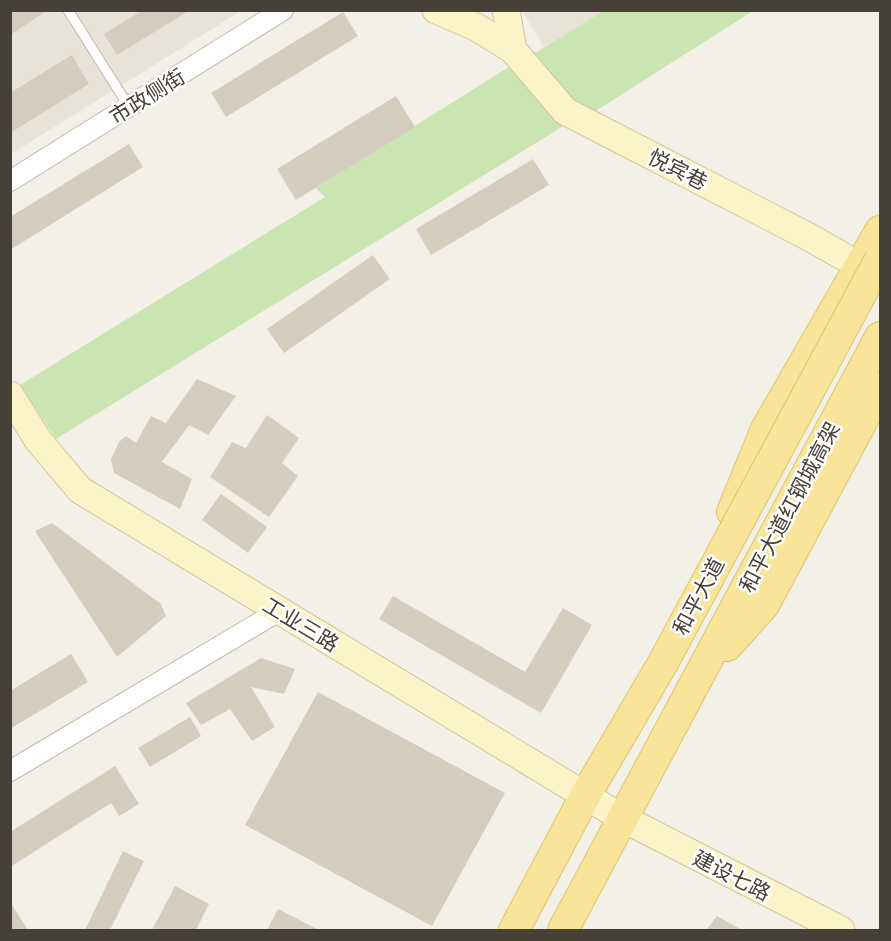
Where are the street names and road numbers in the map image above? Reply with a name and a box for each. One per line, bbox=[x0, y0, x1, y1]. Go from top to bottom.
street label: 市政侧街 bbox=[104, 63, 190, 129]
street label: 悦宾巷 bbox=[644, 143, 712, 195]
street label: 和平大道红钢城高架 bbox=[733, 417, 845, 597]
street label: 和平大道 bbox=[667, 553, 729, 639]
street label: 工业三路 bbox=[258, 591, 344, 657]
street label: 建设七路 bbox=[689, 844, 775, 906]

